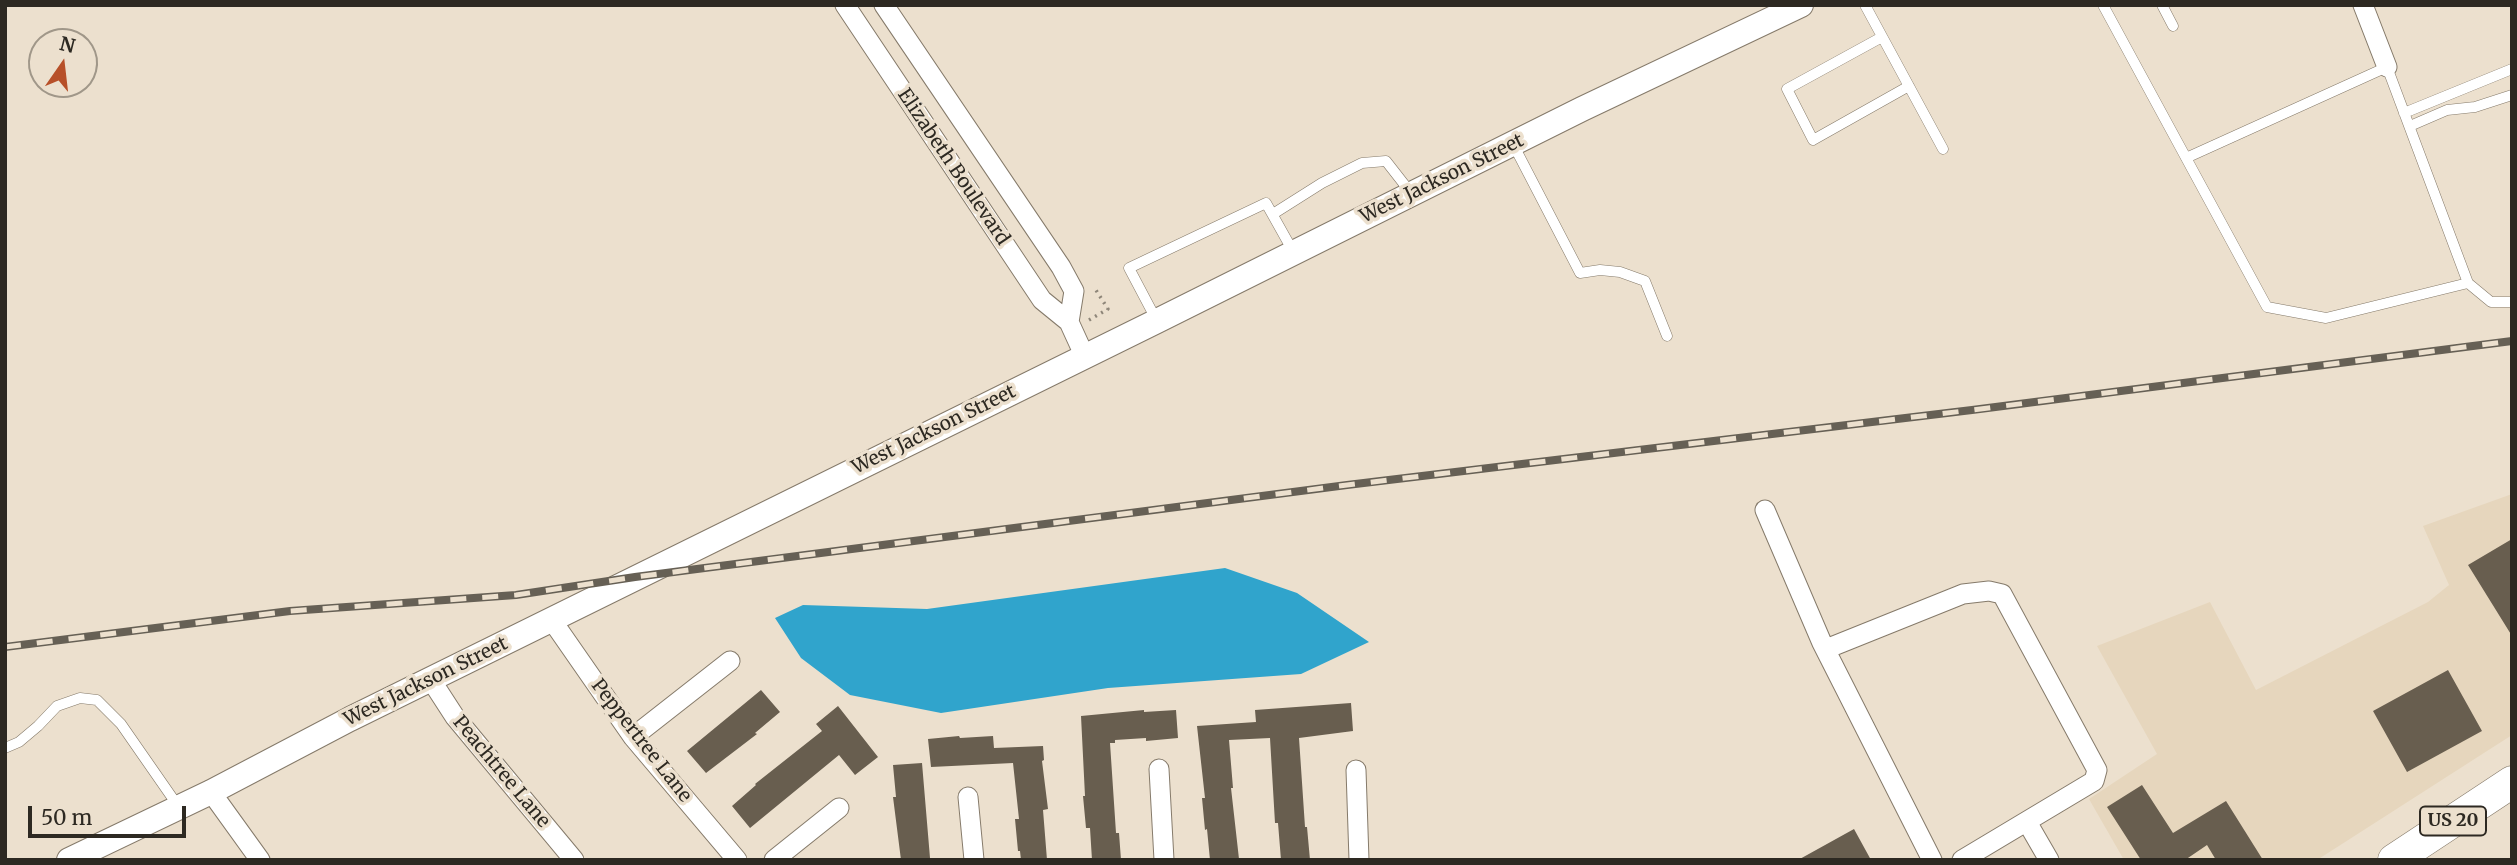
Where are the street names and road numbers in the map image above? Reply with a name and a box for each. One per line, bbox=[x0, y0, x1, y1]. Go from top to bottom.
street label: Elizabeth Boulevard bbox=[892, 84, 1014, 250]
street label: West Jackson Street bbox=[1356, 129, 1528, 229]
street label: West Jackson Street bbox=[848, 380, 1020, 480]
street label: West Jackson Street bbox=[340, 632, 512, 732]
street label: Peppertree Lane bbox=[586, 675, 696, 807]
street label: Peachtree Lane bbox=[448, 711, 554, 833]
road number: US 20 bbox=[2420, 806, 2486, 836]

